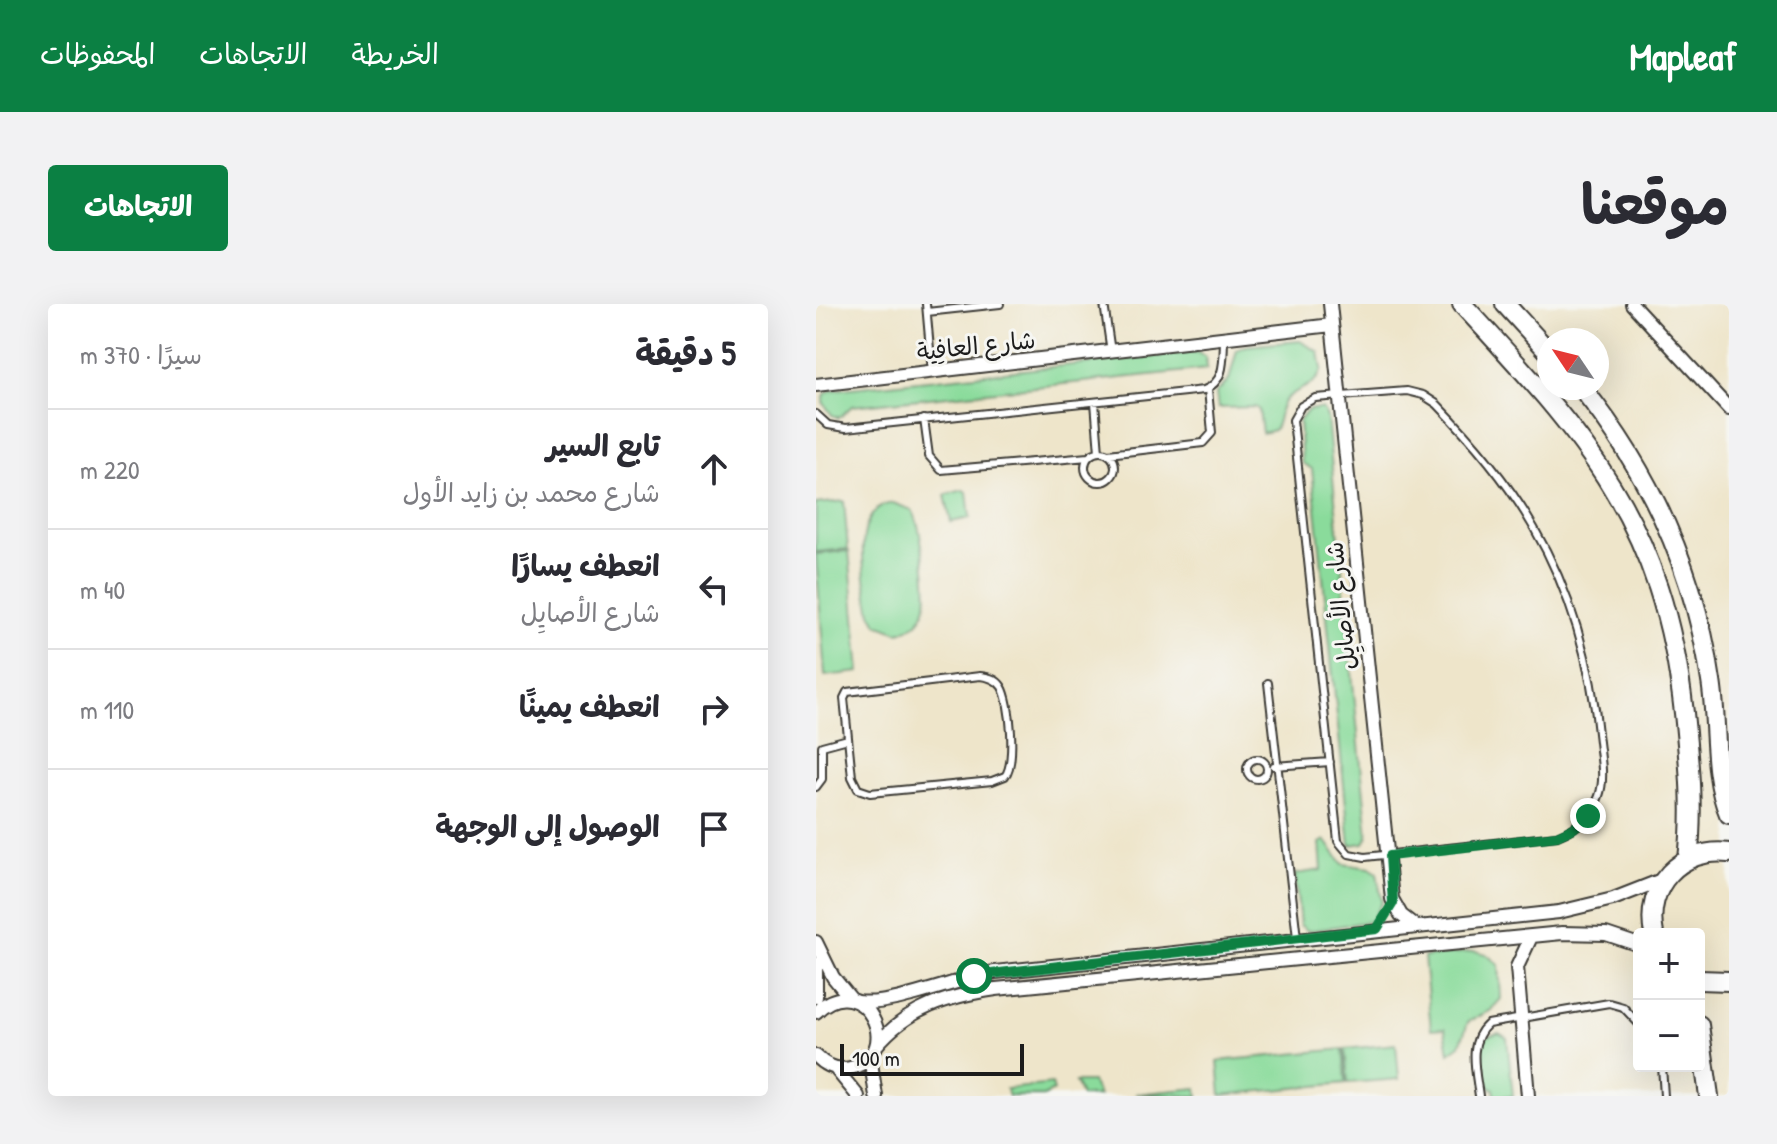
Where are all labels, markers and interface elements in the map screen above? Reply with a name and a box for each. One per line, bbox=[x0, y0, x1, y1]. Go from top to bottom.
text: Mapleaf bbox=[1629, 30, 1737, 82]
text: المحفوظات bbox=[40, 35, 155, 73]
text: الاتجاهات bbox=[199, 35, 307, 73]
text: الخريطة bbox=[351, 35, 439, 73]
button: الاتجاهات bbox=[48, 165, 228, 251]
text: موقعنا bbox=[1581, 166, 1729, 241]
street label: شارع العافِية bbox=[915, 323, 1037, 369]
north arrow bbox=[1537, 328, 1609, 400]
text: 5 دقيقة bbox=[635, 330, 736, 376]
text: سيرًا · 370 m bbox=[80, 337, 202, 372]
text: تابع السير bbox=[546, 425, 660, 465]
icon: ahead bbox=[692, 447, 736, 491]
text: 220 m bbox=[80, 452, 140, 487]
text: شارع محمد بن زايد الأول bbox=[402, 475, 660, 510]
street label: شارع الأصايِل bbox=[1317, 540, 1366, 672]
text: انعطف يسارًا bbox=[511, 545, 660, 585]
icon: left bbox=[692, 567, 736, 611]
text: 40 m bbox=[80, 572, 125, 607]
text: شارع الأصايِل bbox=[521, 595, 660, 630]
text: انعطف يمينًا bbox=[519, 686, 660, 726]
icon: right bbox=[692, 687, 736, 731]
text: 110 m bbox=[80, 692, 134, 727]
route end bbox=[1570, 798, 1606, 834]
text: الوصول إلى الوجهة bbox=[435, 806, 660, 846]
icon: arrive bbox=[692, 807, 736, 851]
map controls bbox=[1633, 928, 1705, 1072]
button: + bbox=[1633, 928, 1705, 1000]
route start bbox=[956, 958, 992, 994]
button: − bbox=[1633, 1000, 1705, 1072]
scale bar bbox=[840, 1040, 1024, 1076]
text: 100 m bbox=[852, 1043, 900, 1073]

